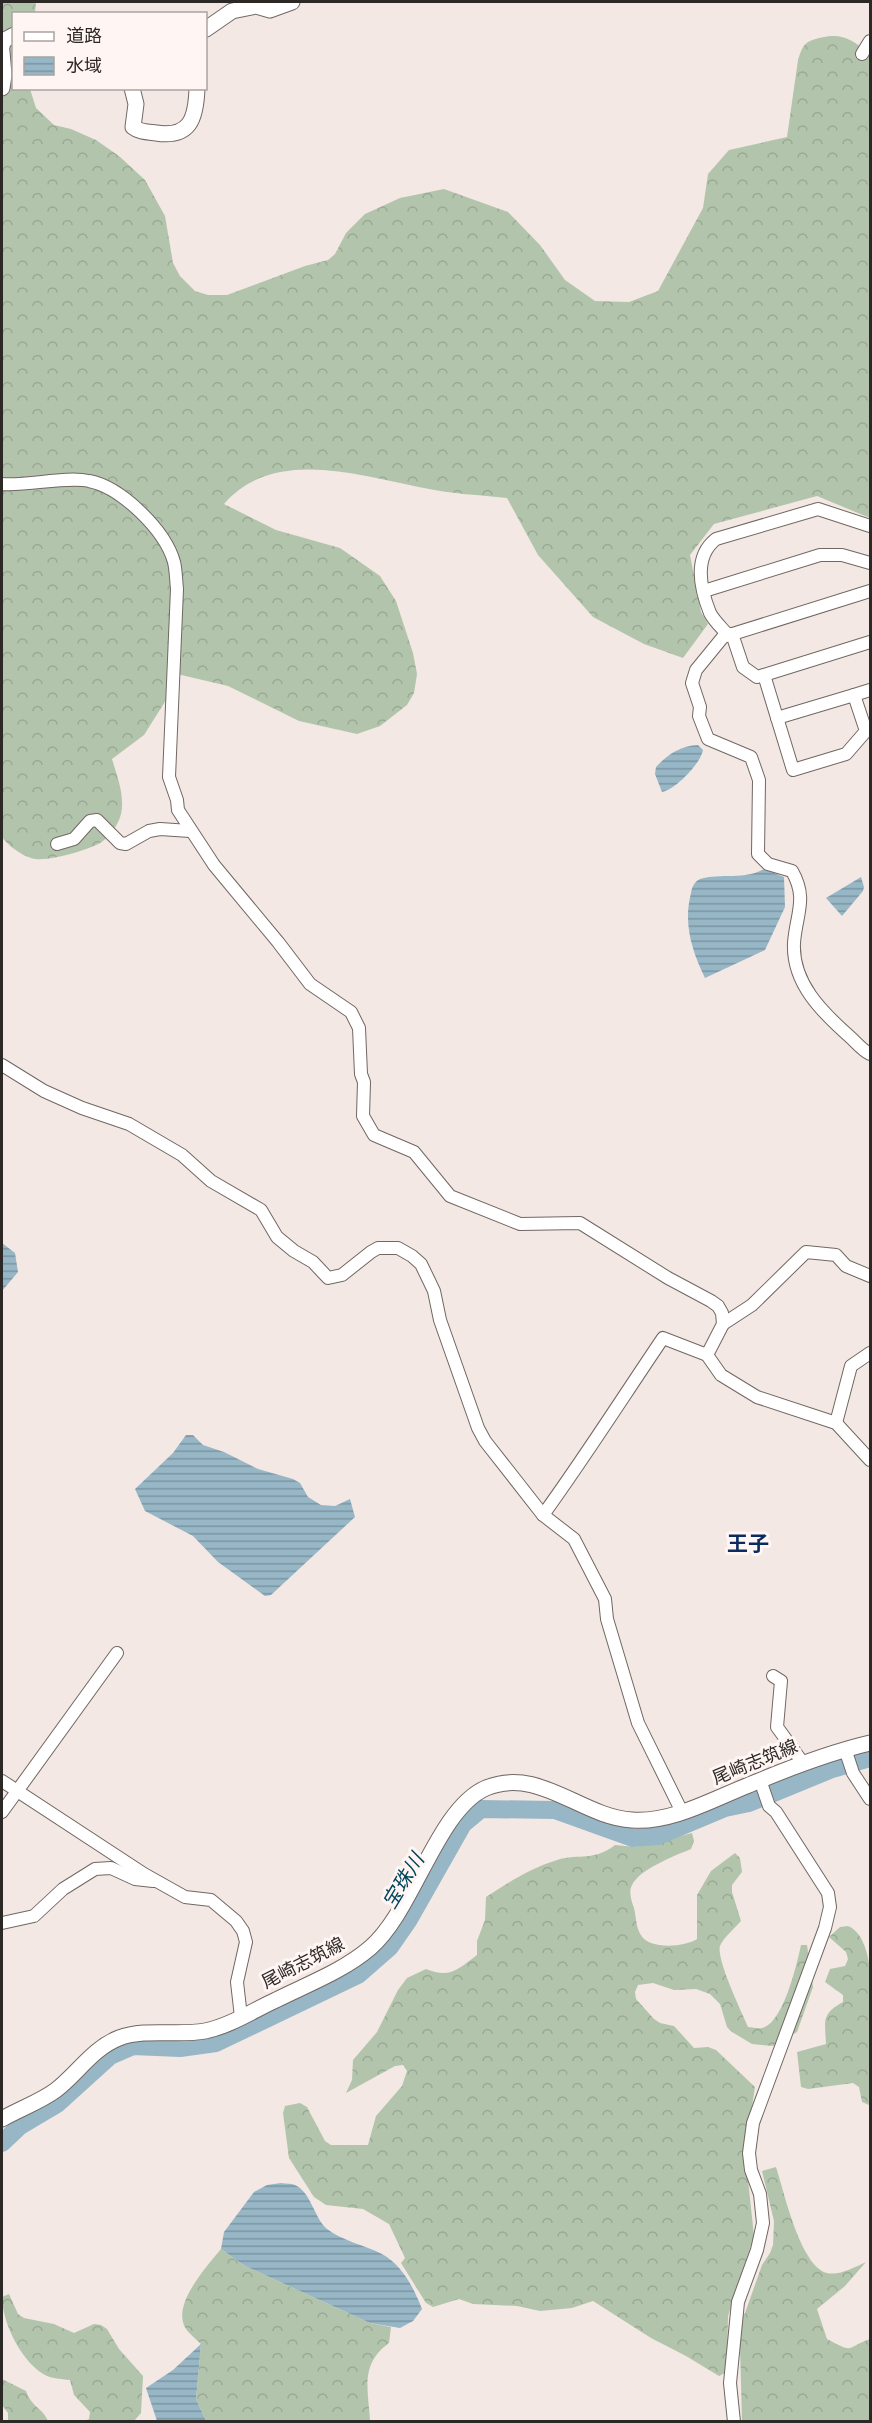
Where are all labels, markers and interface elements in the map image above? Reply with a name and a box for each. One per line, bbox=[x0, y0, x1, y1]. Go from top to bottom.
legend bbox=[12, 12, 207, 90]
text: 道路 bbox=[66, 22, 102, 49]
text: 水域 bbox=[66, 52, 102, 79]
district label: 王子 bbox=[727, 1527, 769, 1559]
street label: 尾崎志筑線 bbox=[708, 1732, 802, 1791]
water label: 宝珠川 bbox=[374, 1845, 432, 1914]
street label: 尾崎志筑線 bbox=[257, 1930, 349, 1995]

